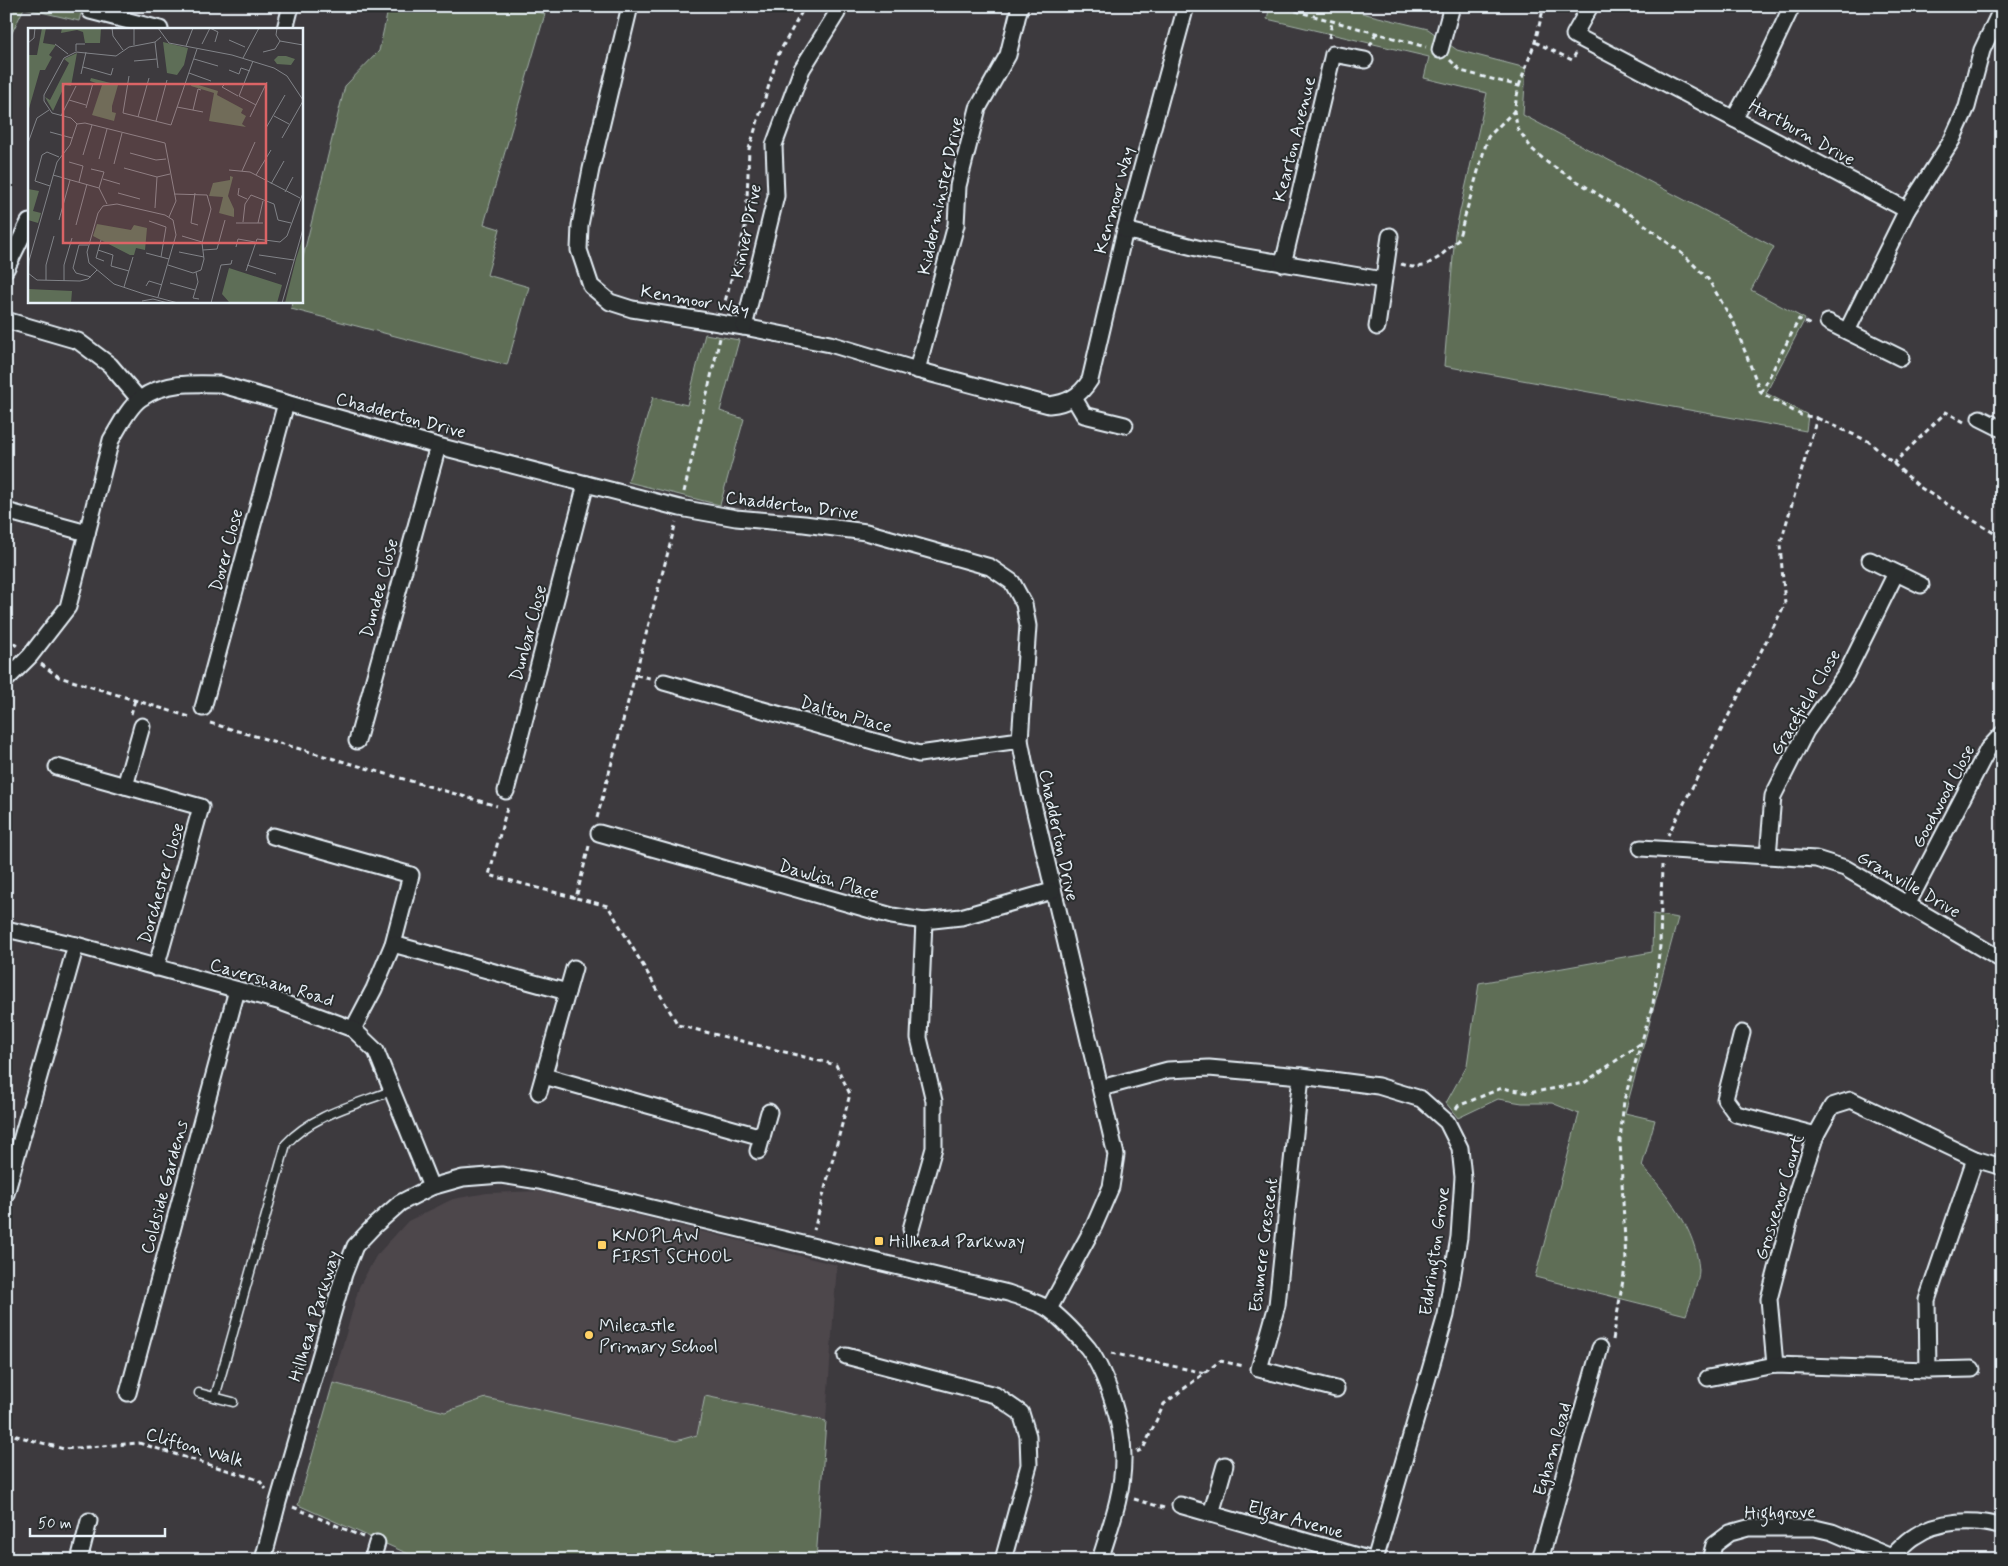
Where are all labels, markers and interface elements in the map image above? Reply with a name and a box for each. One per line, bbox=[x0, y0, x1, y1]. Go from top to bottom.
inset map bbox=[28, 28, 302, 302]
street label: Kearton Avenue bbox=[1268, 74, 1322, 204]
street label: Hartburn Drive bbox=[1744, 94, 1859, 172]
street label: Kidderminster Drive bbox=[913, 115, 969, 277]
street label: Kenmoor Way bbox=[1089, 144, 1141, 256]
street label: Kinver Drive bbox=[726, 182, 768, 280]
street label: Kenmoor Way bbox=[639, 280, 751, 322]
street label: Chadderton Drive bbox=[333, 387, 469, 445]
street label: Chadderton Drive bbox=[724, 486, 860, 526]
street label: Dover Close bbox=[204, 506, 250, 594]
street label: Dundee Close bbox=[355, 536, 405, 641]
street label: Dunbar Close bbox=[505, 582, 553, 684]
street label: Gracefield Close bbox=[1765, 645, 1847, 760]
street label: Dalton Place bbox=[797, 690, 894, 740]
street label: Goodwood Close bbox=[1907, 741, 1981, 852]
street label: Chadderton Drive bbox=[1032, 767, 1084, 903]
street label: Dorchester Close bbox=[133, 820, 191, 947]
street label: Granville Drive bbox=[1852, 845, 1965, 924]
street label: Dawlish Place bbox=[776, 854, 882, 906]
street label: Caversham Road bbox=[207, 953, 337, 1013]
street label: Coldside Gardens bbox=[136, 1118, 194, 1257]
street label: Grosvenor Court bbox=[1749, 1131, 1811, 1263]
street label: Eshmere Crescent bbox=[1244, 1176, 1284, 1314]
street label: Eddrington Grove bbox=[1414, 1185, 1458, 1317]
place label: KNOPLAW FIRST SCHOOL bbox=[612, 1224, 732, 1269]
place label: Hillhead Parkway bbox=[889, 1230, 1025, 1254]
marker: Hillhead Parkway bbox=[873, 1235, 885, 1247]
marker: KNOPLAW FIRST SCHOOL bbox=[596, 1239, 608, 1251]
street label: Hillhead Parkway bbox=[284, 1248, 346, 1385]
place label: Milecastle Primary School bbox=[599, 1314, 718, 1359]
marker: Milecastle Primary School bbox=[583, 1329, 595, 1341]
street label: Egham Road bbox=[1528, 1400, 1578, 1499]
street label: Clifton Walk bbox=[143, 1423, 247, 1473]
street label: Elgar Avenue bbox=[1244, 1495, 1347, 1547]
street label: Highgrove bbox=[1744, 1500, 1816, 1528]
scale bar bbox=[30, 1506, 165, 1538]
text: 50 m bbox=[38, 1514, 72, 1534]

